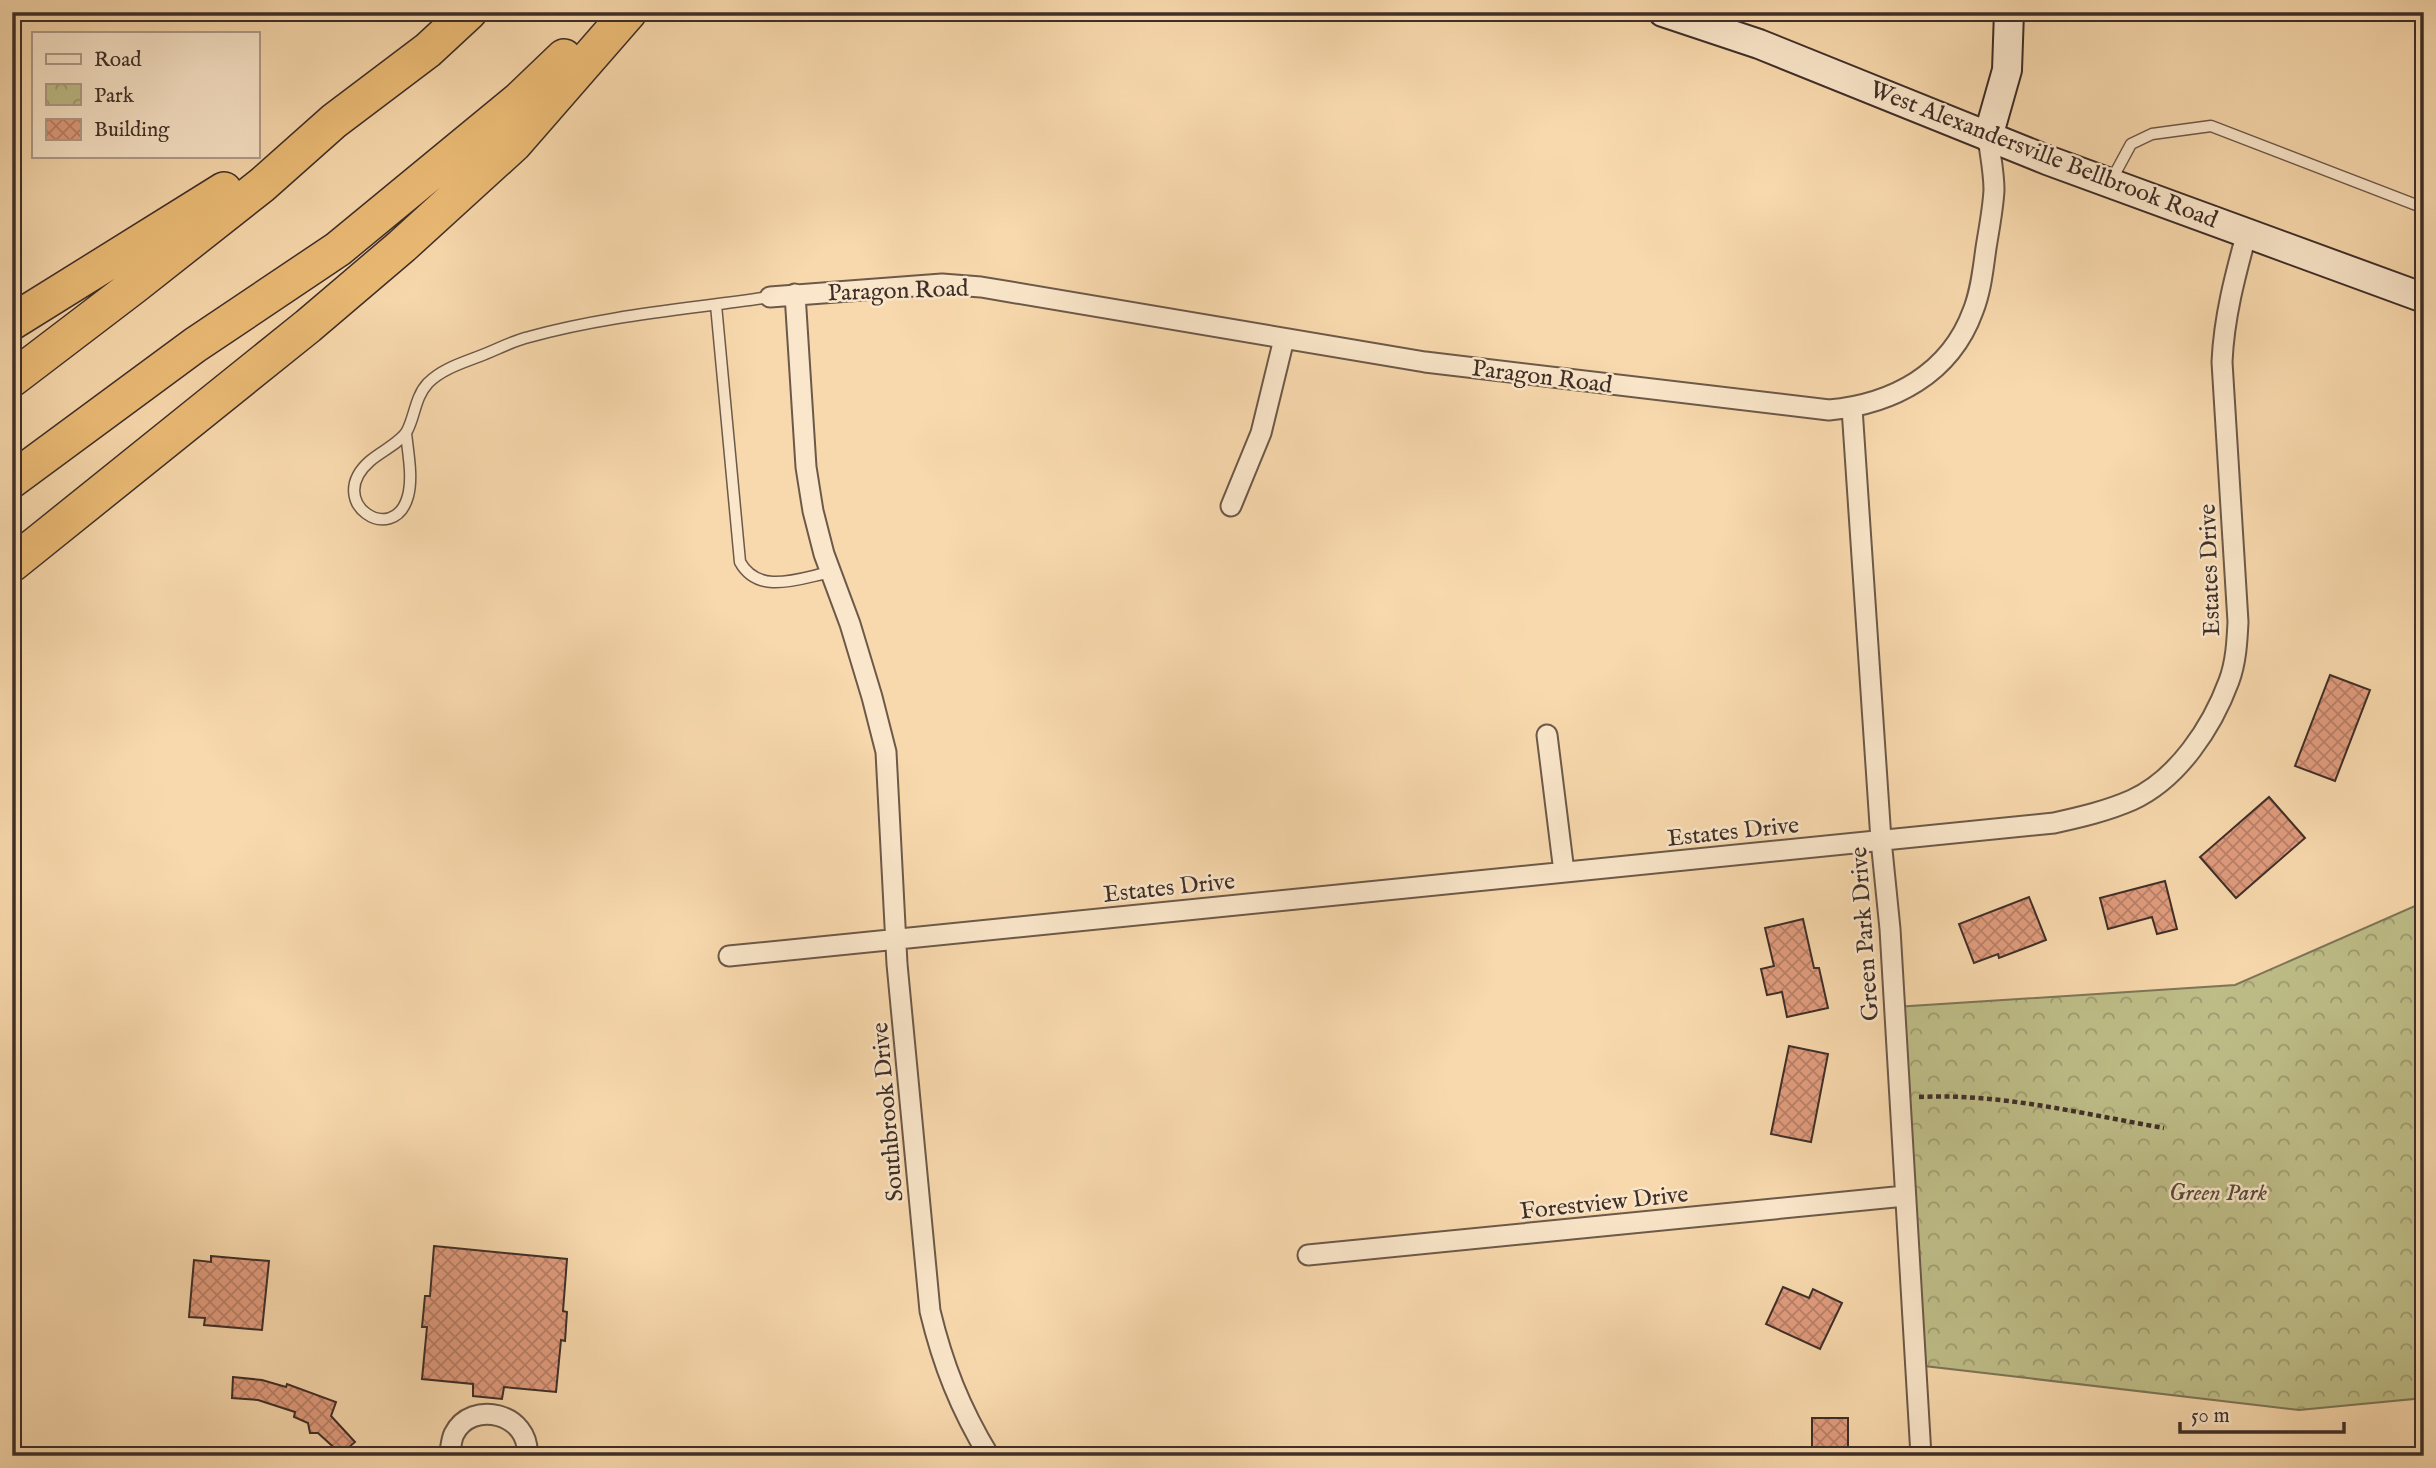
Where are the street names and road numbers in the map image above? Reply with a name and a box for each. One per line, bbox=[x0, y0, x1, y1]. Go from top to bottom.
street label: West Alexandersville Bellbrook Road bbox=[1865, 75, 2222, 236]
street label: Paragon Road bbox=[827, 274, 969, 309]
street label: Paragon Road bbox=[1470, 353, 1614, 402]
street label: Estates Drive bbox=[2193, 503, 2228, 637]
street label: Estates Drive bbox=[1666, 810, 1801, 855]
street label: Green Park Drive bbox=[1844, 846, 1887, 1022]
street label: Estates Drive bbox=[1102, 866, 1237, 911]
street label: Southbrook Drive bbox=[865, 1021, 912, 1203]
street label: Forestview Drive bbox=[1518, 1179, 1690, 1228]

